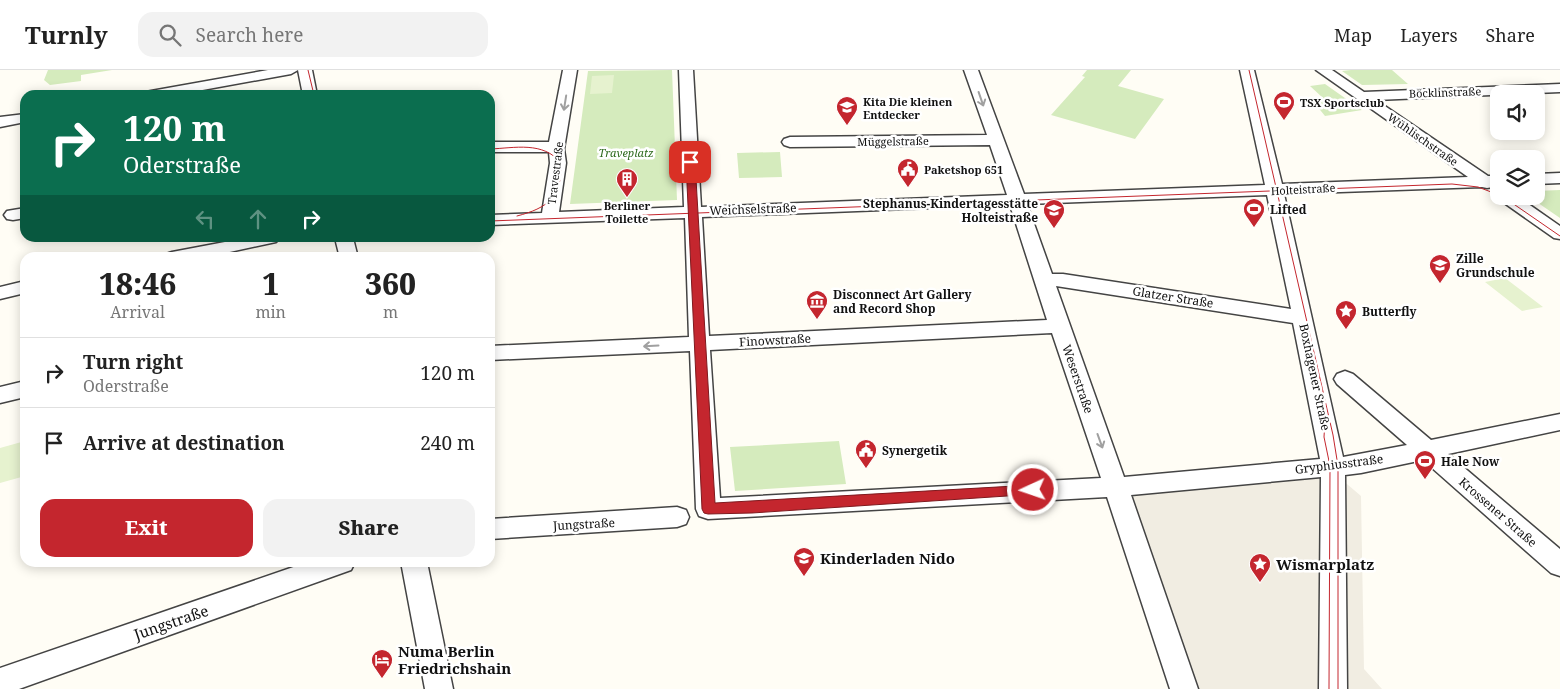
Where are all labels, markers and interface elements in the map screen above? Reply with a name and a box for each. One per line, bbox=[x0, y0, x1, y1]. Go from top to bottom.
search box bbox=[138, 12, 488, 57]
text: Turnly bbox=[25, 18, 108, 51]
icon: search bbox=[156, 21, 184, 49]
text: Search here bbox=[196, 22, 303, 48]
text: Map bbox=[1334, 23, 1372, 47]
text: Layers bbox=[1400, 23, 1458, 47]
text: Share bbox=[1486, 23, 1535, 47]
street label: Böcklinstraße bbox=[1409, 83, 1482, 101]
map controls bbox=[1490, 85, 1545, 205]
button: sound bbox=[1490, 85, 1545, 140]
sports icon: TSX Sportsclub bbox=[1272, 90, 1296, 121]
one-way arrow bbox=[977, 91, 986, 106]
one-way arrow bbox=[559, 94, 569, 110]
place label: Kita Die kleinen Entdecker bbox=[863, 94, 953, 122]
school or university icon: Kita Die kleinen Entdecker bbox=[835, 95, 859, 126]
place label: TSX Sportsclub bbox=[1300, 95, 1384, 110]
text: 120 m bbox=[123, 104, 226, 151]
street label: Wühlischstraße bbox=[1385, 109, 1461, 169]
icon: right bbox=[40, 110, 105, 175]
street label: Müggelstraße bbox=[857, 133, 929, 149]
street label: Travestraße bbox=[544, 141, 566, 205]
pin bbox=[669, 141, 711, 183]
park label: Traveplatz bbox=[598, 145, 654, 160]
icon: arrive bbox=[676, 148, 704, 176]
text: Oderstraße bbox=[123, 149, 241, 179]
button: layers bbox=[1490, 150, 1545, 205]
public building icon: Paketshop 651 bbox=[896, 157, 920, 188]
place label: Paketshop 651 bbox=[924, 162, 1003, 177]
building icon: Berliner Toilette bbox=[615, 167, 639, 198]
street label: Holteistraße bbox=[1270, 180, 1336, 198]
place label: Stephanus-Kindertagesstätte Holteistraße bbox=[863, 195, 1038, 226]
sports icon: Lifted bbox=[1242, 197, 1266, 228]
place label: Berliner Toilette bbox=[604, 198, 651, 226]
school or university icon: Stephanus-Kindertagesstätte Holteistraße bbox=[1042, 198, 1066, 229]
street label: Weichselstraße bbox=[709, 199, 797, 219]
place label: Lifted bbox=[1270, 201, 1307, 218]
icon: left bbox=[191, 205, 219, 233]
icon: ahead bbox=[244, 205, 272, 233]
icon: right bbox=[297, 205, 325, 233]
place label: Zille Grundschule bbox=[1456, 250, 1535, 281]
school or university icon: Zille Grundschule bbox=[1428, 253, 1452, 284]
text: 18:46 bbox=[99, 263, 176, 304]
text: 1 bbox=[262, 263, 279, 304]
text: 360 bbox=[365, 263, 416, 304]
street label: Glatzer Straße bbox=[1131, 282, 1215, 312]
place label: Disconnect Art Gallery and Record Shop bbox=[833, 286, 971, 317]
museum icon: Disconnect Art Gallery and Record Shop bbox=[805, 289, 829, 320]
place icon: Butterfly bbox=[1334, 299, 1358, 330]
text: Arrival bbox=[110, 301, 165, 323]
text: min bbox=[255, 301, 286, 323]
text: m bbox=[383, 301, 398, 323]
place label: Butterfly bbox=[1362, 303, 1417, 320]
street label: Boxhagener Straße bbox=[1295, 322, 1335, 432]
street label: Finowstraße bbox=[739, 330, 811, 350]
one-way arrow bbox=[644, 341, 660, 350]
street label: Weserstraße bbox=[1058, 342, 1098, 416]
text: Turn right bbox=[83, 349, 183, 375]
icon: right bbox=[40, 359, 68, 387]
text: 120 m bbox=[420, 360, 475, 386]
text: Oderstraße bbox=[83, 375, 169, 397]
icon: arrive bbox=[40, 429, 68, 457]
text: Arrive at destination bbox=[83, 430, 285, 456]
text: 240 m bbox=[420, 430, 475, 456]
one-way arrow bbox=[1096, 433, 1105, 449]
public building icon: Synergetik bbox=[854, 438, 878, 469]
place label: Synergetik bbox=[882, 442, 947, 459]
sports icon: Hale Now bbox=[1413, 449, 1437, 480]
street label: Gryphiusstraße bbox=[1294, 450, 1384, 478]
place label: Hale Now bbox=[1441, 453, 1500, 470]
position arrow bbox=[1006, 463, 1058, 515]
street label: Krossener Straße bbox=[1455, 473, 1541, 551]
button: Exit bbox=[40, 499, 253, 557]
button: Share bbox=[263, 499, 475, 557]
street label: Jungstraße bbox=[552, 514, 615, 534]
school or university icon: Kinderladen Nido bbox=[792, 546, 816, 577]
place label: Kinderladen Nido bbox=[820, 548, 955, 568]
place icon: Wismarplatz bbox=[1248, 552, 1272, 583]
place label: Wismarplatz bbox=[1276, 554, 1374, 574]
street label: Jungstraße bbox=[130, 600, 211, 644]
place label: Numa Berlin Friedrichshain bbox=[398, 641, 511, 678]
hotel icon: Numa Berlin Friedrichshain bbox=[370, 648, 394, 679]

